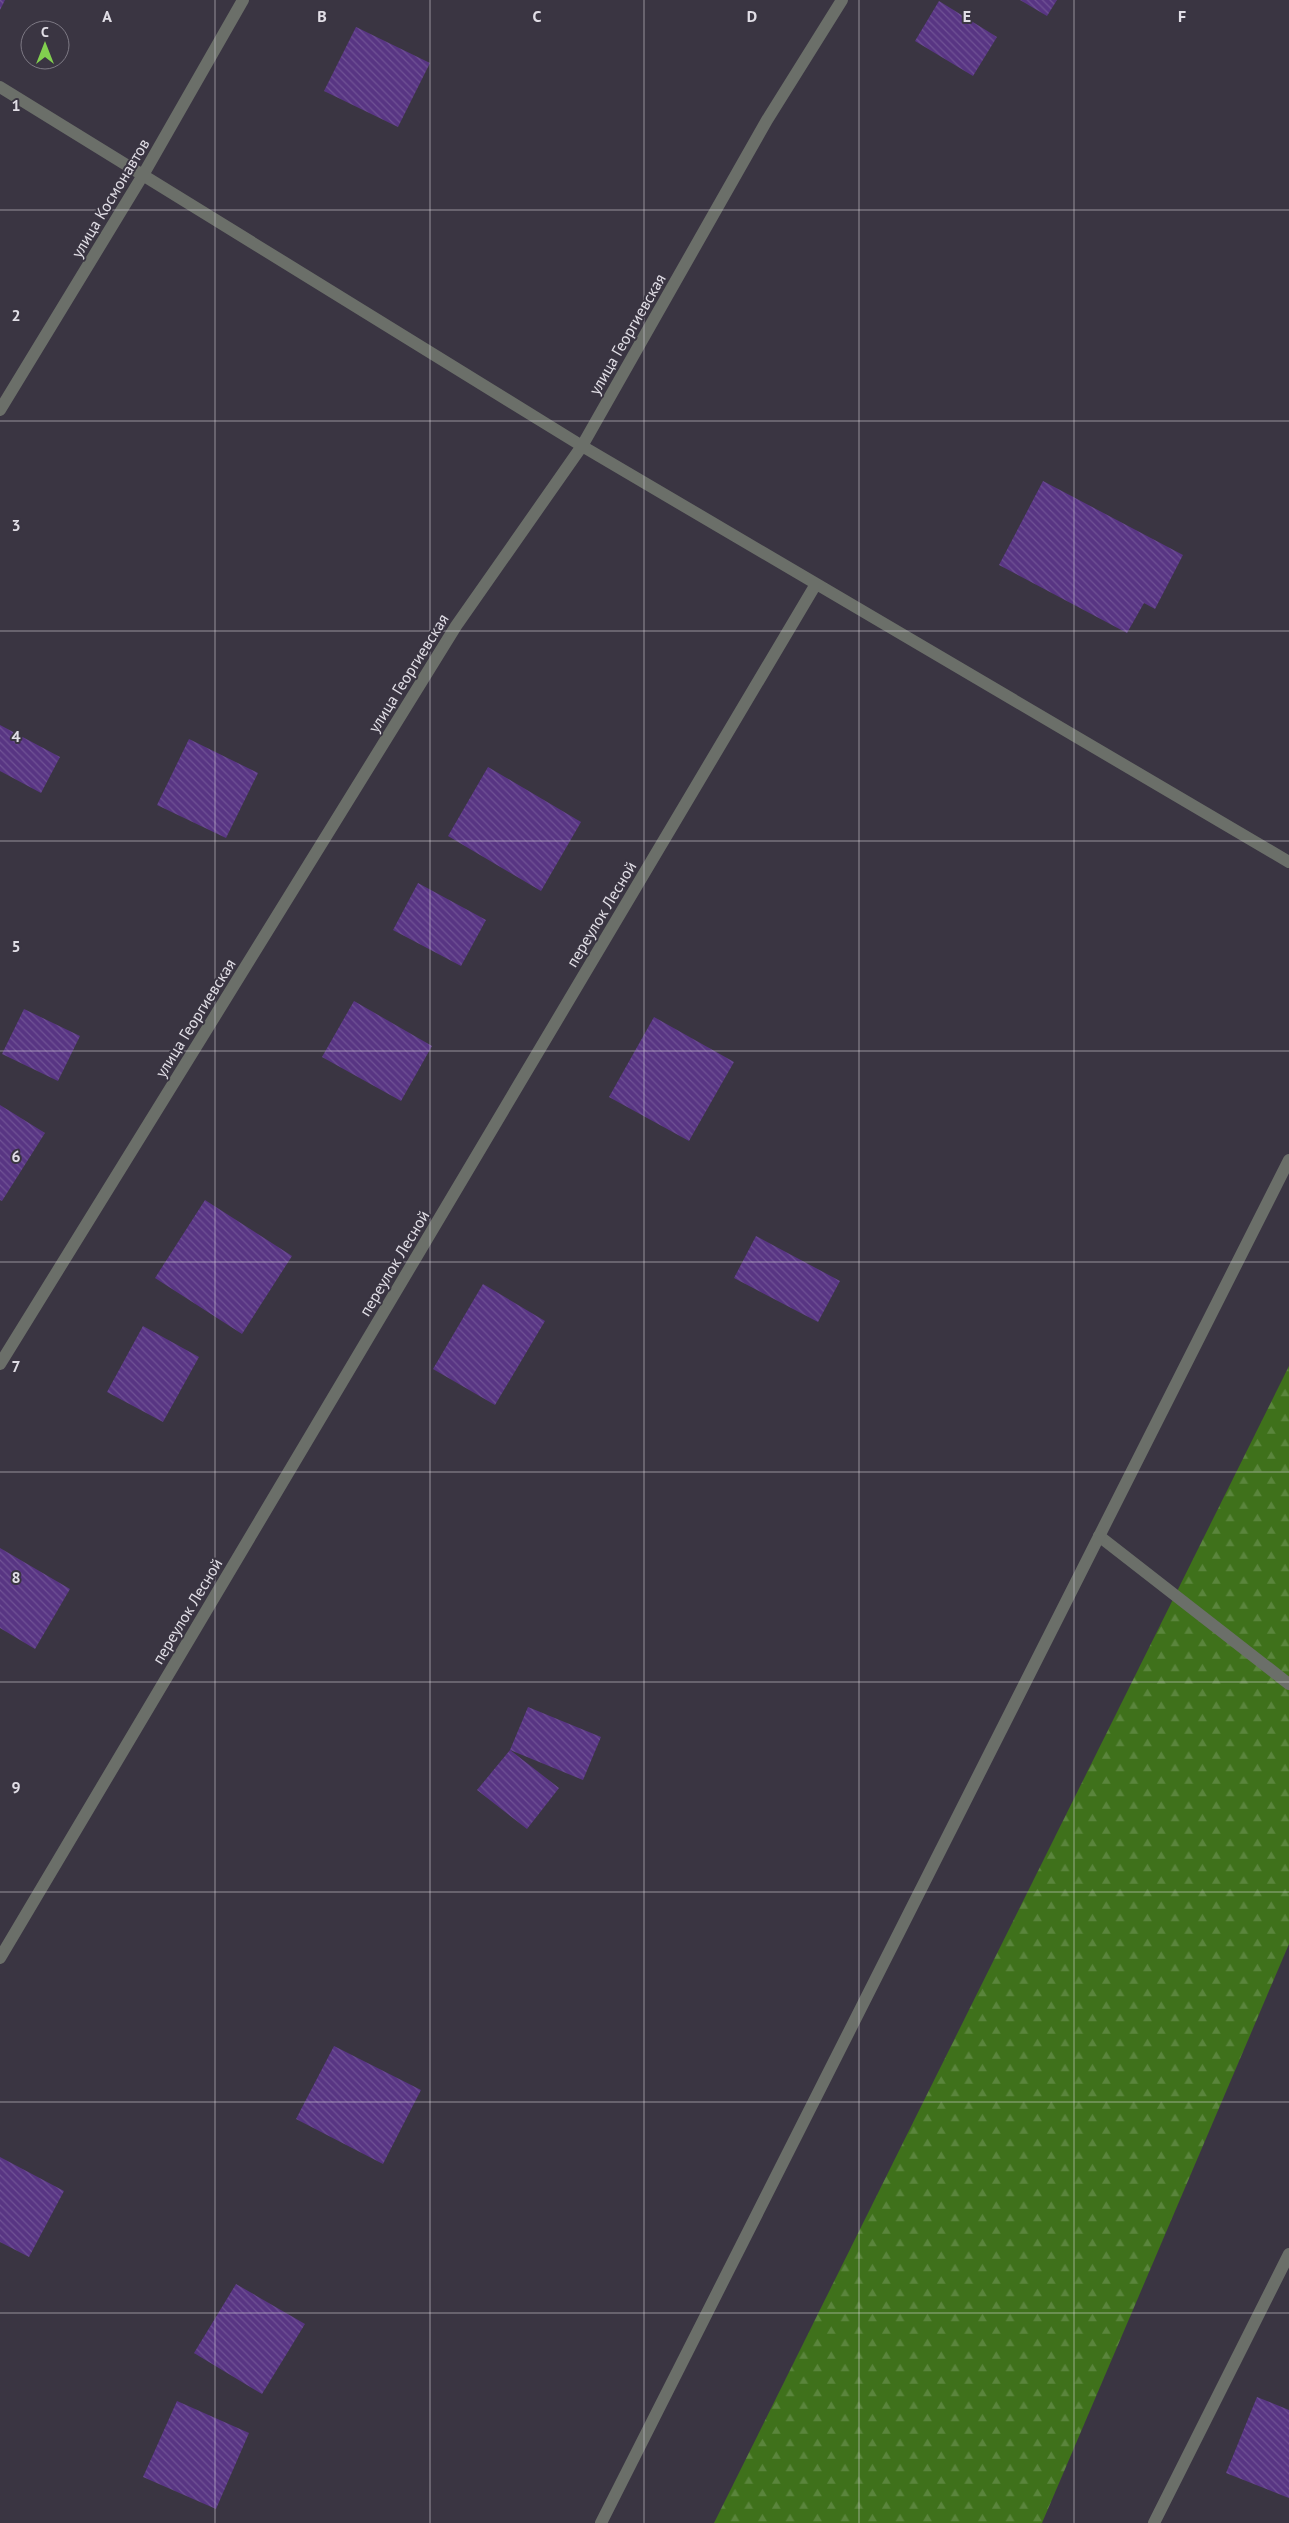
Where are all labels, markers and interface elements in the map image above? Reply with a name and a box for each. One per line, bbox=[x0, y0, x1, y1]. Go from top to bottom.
text: A bbox=[102, 6, 112, 26]
text: B bbox=[317, 6, 327, 26]
text: C bbox=[533, 6, 542, 26]
text: D bbox=[747, 6, 757, 26]
text: E bbox=[963, 6, 971, 26]
text: F bbox=[1178, 6, 1186, 26]
north arrow bbox=[20, 20, 70, 70]
text: С bbox=[41, 23, 49, 41]
text: 1 bbox=[11, 95, 21, 115]
street label: улица Космонавтов bbox=[66, 135, 154, 261]
street label: улица Георгиевская bbox=[584, 270, 670, 398]
text: 2 bbox=[11, 305, 21, 325]
text: 3 bbox=[11, 515, 21, 535]
street label: улица Георгиевская bbox=[363, 610, 453, 736]
text: 4 bbox=[11, 726, 21, 746]
street label: переулок Лесной bbox=[562, 857, 640, 971]
text: 5 bbox=[11, 936, 21, 956]
street label: улица Георгиевская bbox=[150, 955, 240, 1081]
text: 6 bbox=[11, 1146, 21, 1166]
street label: переулок Лесной bbox=[355, 1206, 433, 1320]
text: 7 bbox=[11, 1356, 21, 1376]
street label: переулок Лесной bbox=[148, 1554, 226, 1668]
text: 8 bbox=[11, 1567, 21, 1587]
text: 9 bbox=[11, 1777, 21, 1797]

